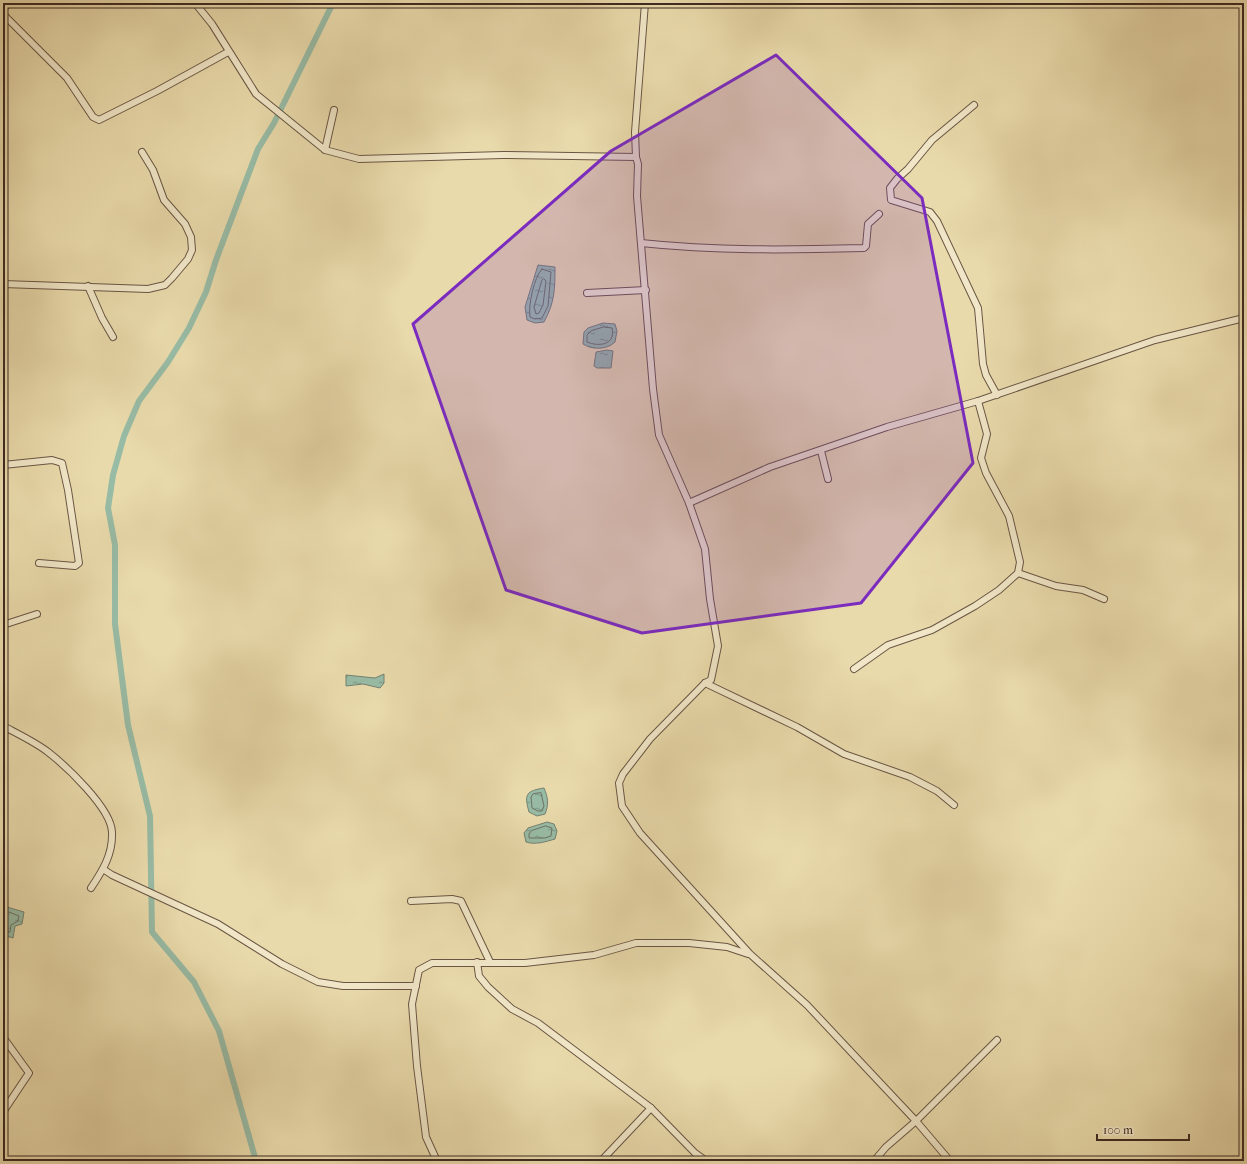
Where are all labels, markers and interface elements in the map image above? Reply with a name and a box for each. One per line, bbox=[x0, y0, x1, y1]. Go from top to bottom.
scale bar bbox=[1097, 1116, 1189, 1142]
text: 100 m bbox=[1103, 1123, 1133, 1137]

